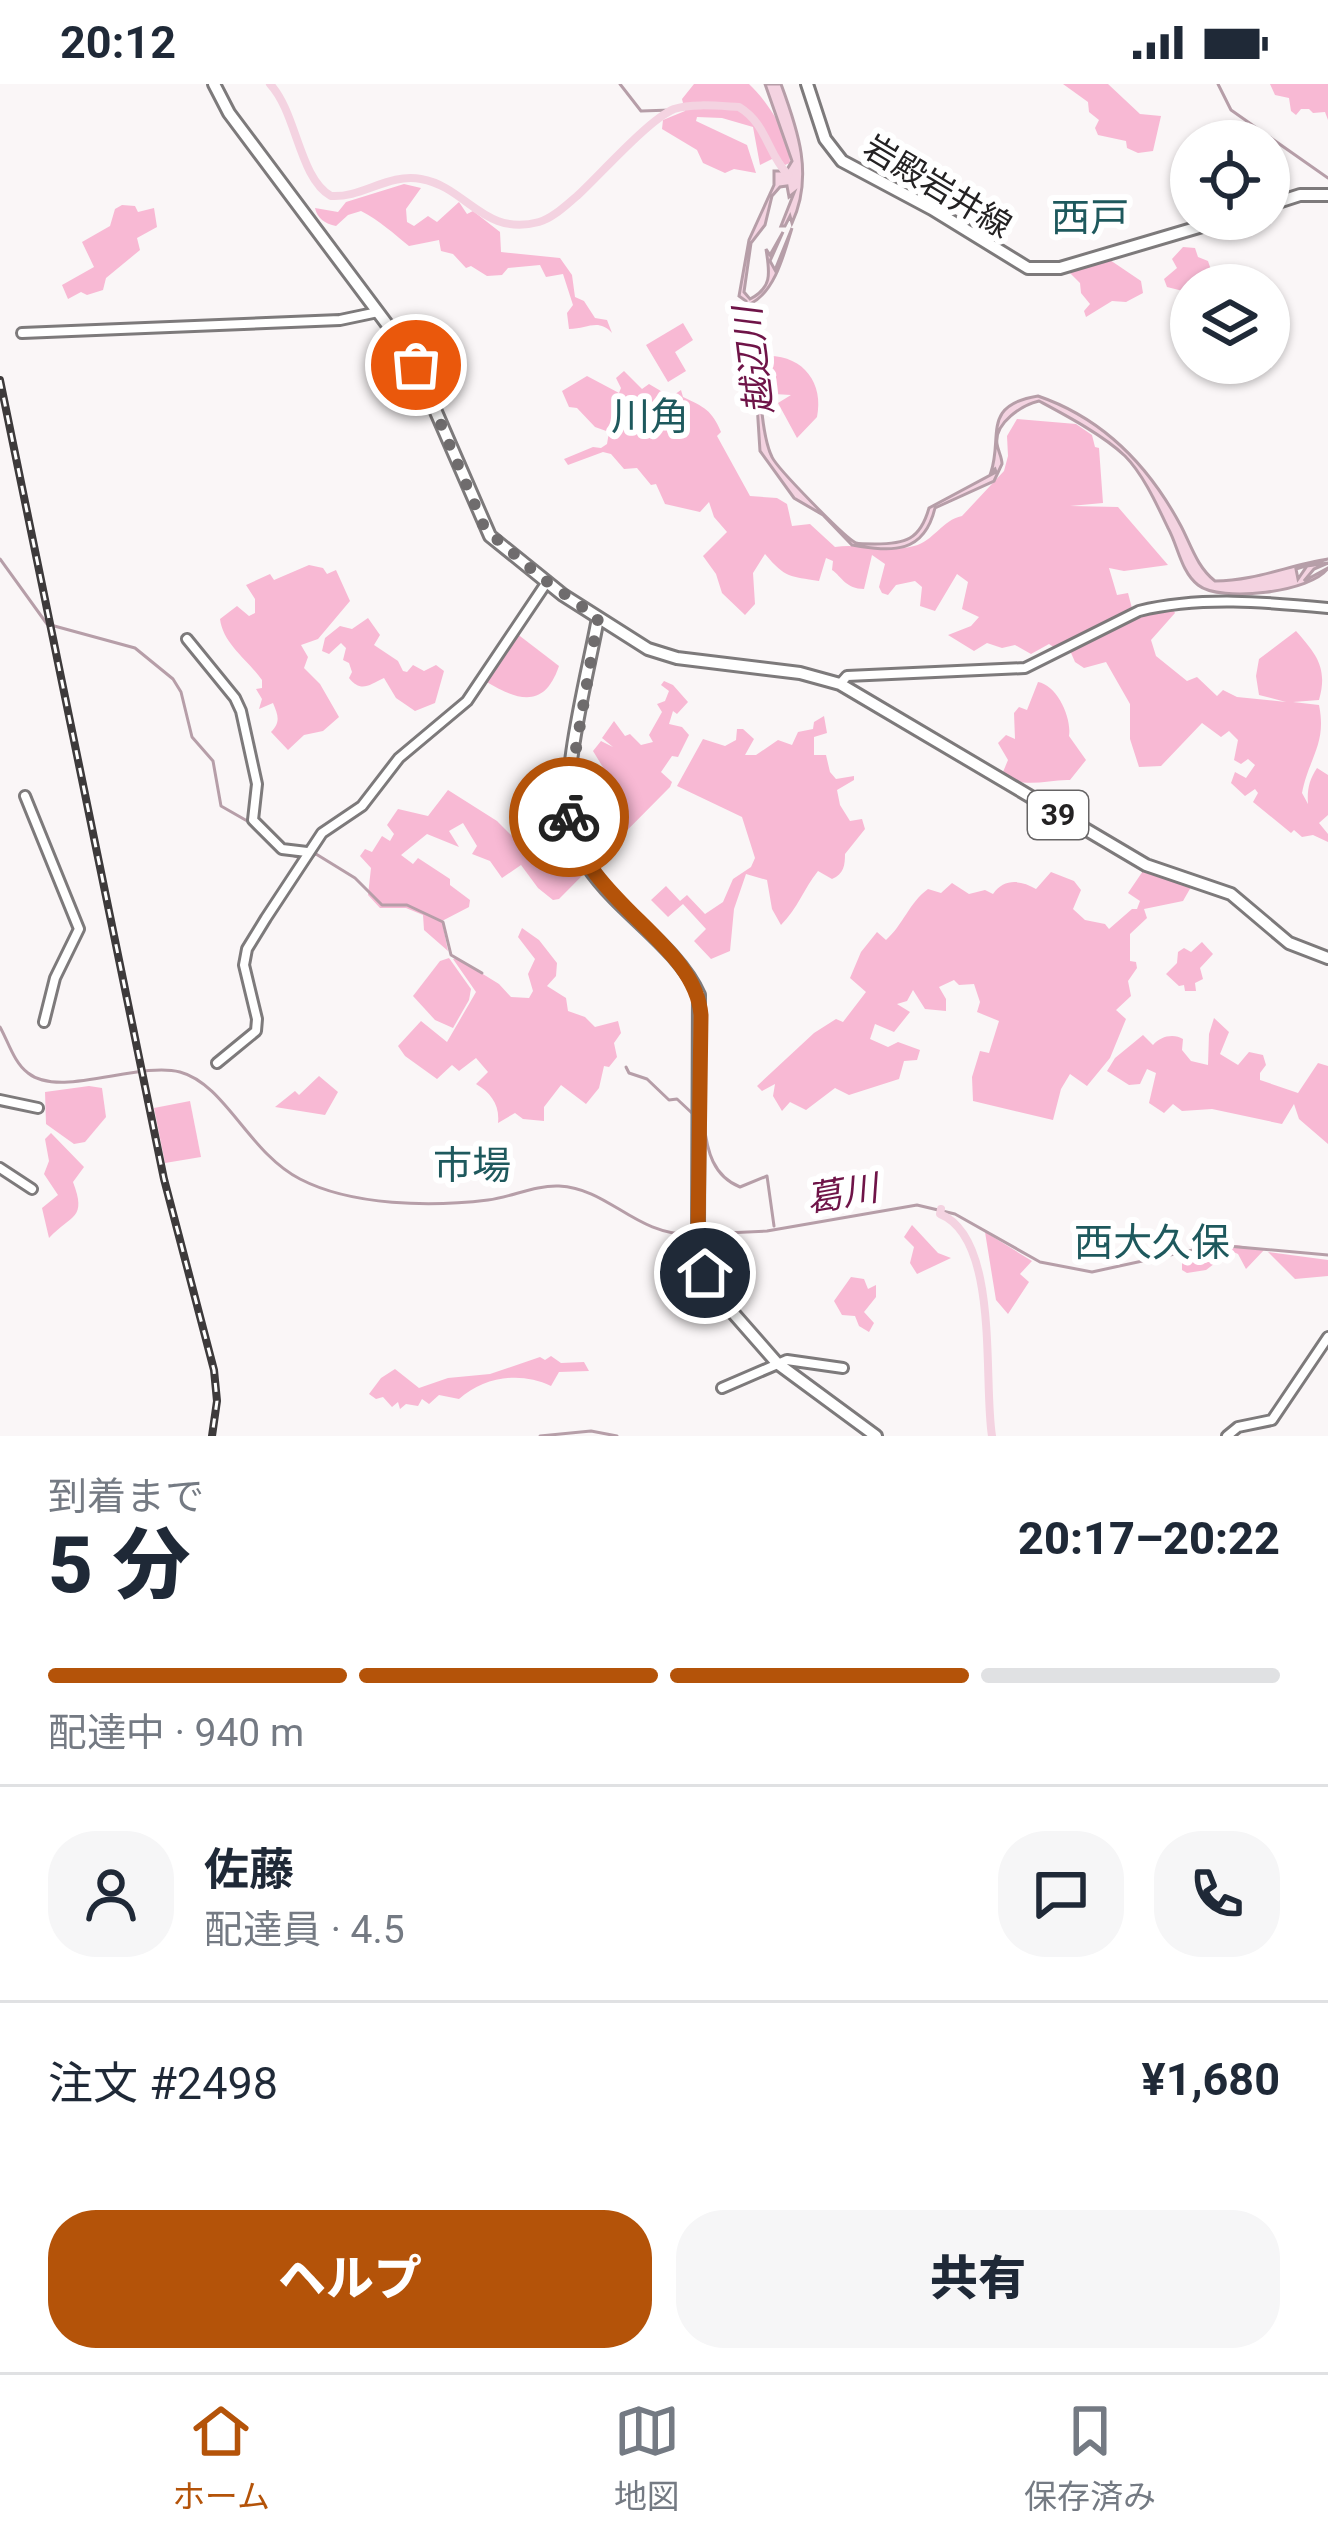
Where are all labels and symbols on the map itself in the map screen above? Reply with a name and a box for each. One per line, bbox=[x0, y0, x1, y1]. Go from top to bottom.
street label: 岩殿岩井線 bbox=[857, 127, 1019, 246]
district label: 西戸 bbox=[1051, 195, 1129, 241]
water label: 越辺川 bbox=[726, 301, 781, 417]
pin bbox=[365, 314, 467, 416]
district label: 川角 bbox=[611, 394, 689, 440]
courier bbox=[509, 757, 629, 877]
road number: 39 bbox=[1028, 791, 1088, 839]
district label: 市場 bbox=[433, 1143, 511, 1189]
water label: 葛川 bbox=[803, 1166, 885, 1221]
district label: 西大久保 bbox=[1074, 1220, 1230, 1266]
pin bbox=[654, 1222, 756, 1324]

